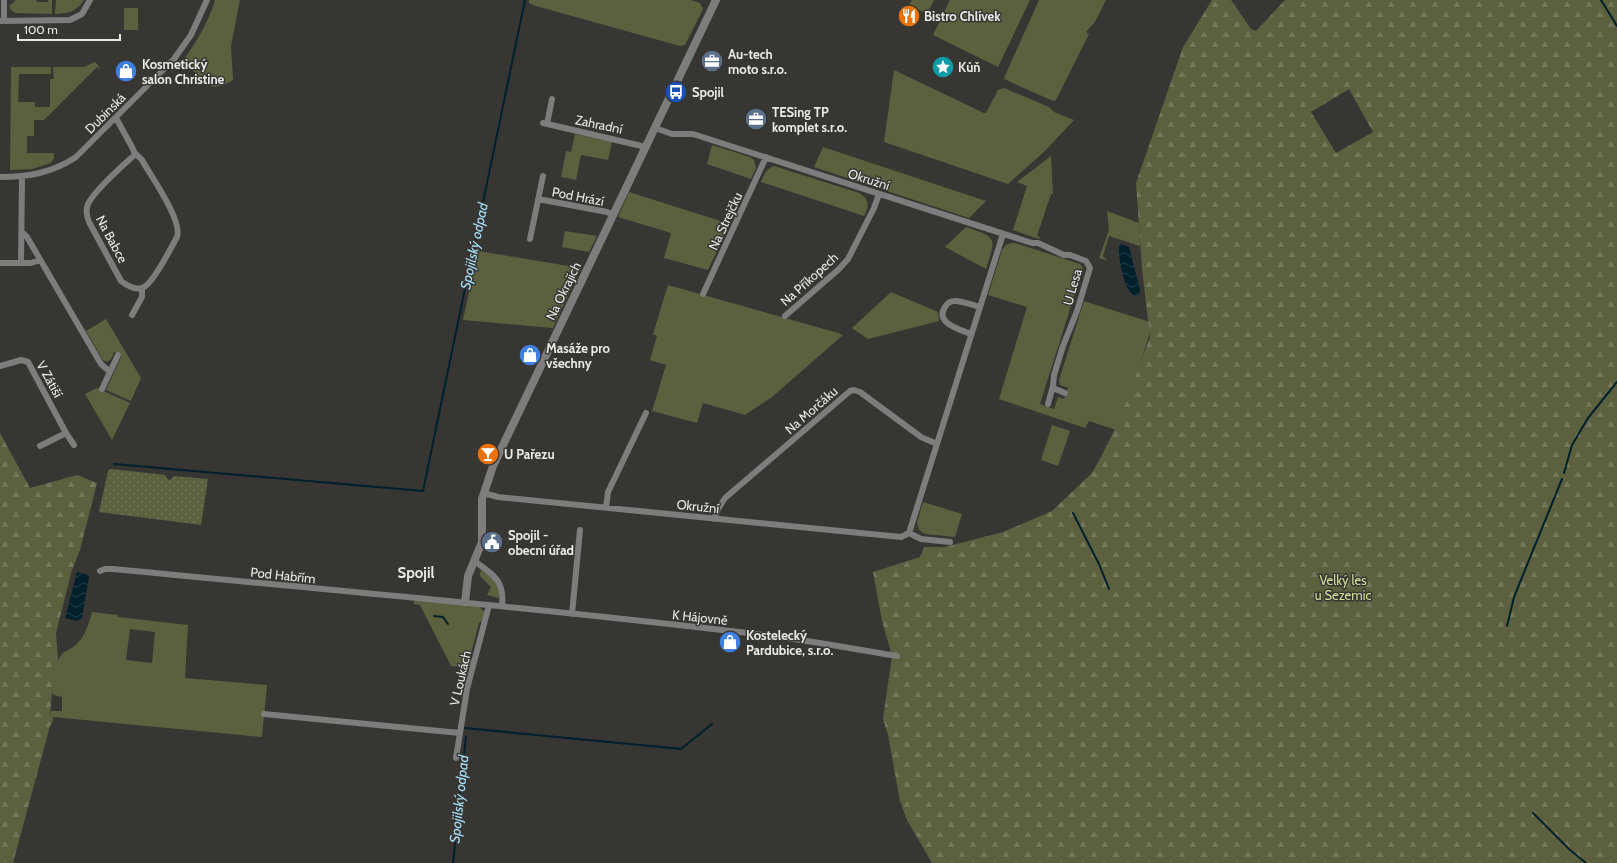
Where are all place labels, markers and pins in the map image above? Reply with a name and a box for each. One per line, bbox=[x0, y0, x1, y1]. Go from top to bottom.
restaurant icon: Bistro Chlívek bbox=[896, 3, 922, 29]
place label: Bistro Chlívek bbox=[924, 8, 1001, 24]
place label: Au-tech moto s.r.o. bbox=[728, 46, 787, 77]
office icon: Au-tech moto s.r.o. bbox=[699, 48, 725, 74]
place icon: Kůň bbox=[930, 54, 956, 80]
place label: Kosmetický salon Christine bbox=[142, 56, 225, 87]
shop icon: Kosmetický salon Christine bbox=[113, 58, 139, 84]
place label: Kůň bbox=[958, 59, 981, 75]
bus stop icon: Spojil bbox=[663, 79, 689, 105]
place label: Spojil bbox=[692, 84, 725, 100]
place label: TESing TP komplet s.r.o. bbox=[772, 104, 847, 135]
office icon: TESing TP komplet s.r.o. bbox=[743, 106, 769, 132]
place label: Masáže pro všechny bbox=[546, 340, 610, 371]
shop icon: Masáže pro všechny bbox=[517, 342, 543, 368]
bar icon: U Pařezu bbox=[475, 441, 501, 467]
place label: U Pařezu bbox=[504, 446, 555, 462]
place label: Spojil - obecní úřad bbox=[508, 527, 574, 558]
public building icon: Spojil - obecní úřad bbox=[479, 529, 505, 555]
place label: Kostelecký Pardubice, s.r.o. bbox=[746, 627, 833, 658]
shop icon: Kostelecký Pardubice, s.r.o. bbox=[717, 629, 743, 655]

